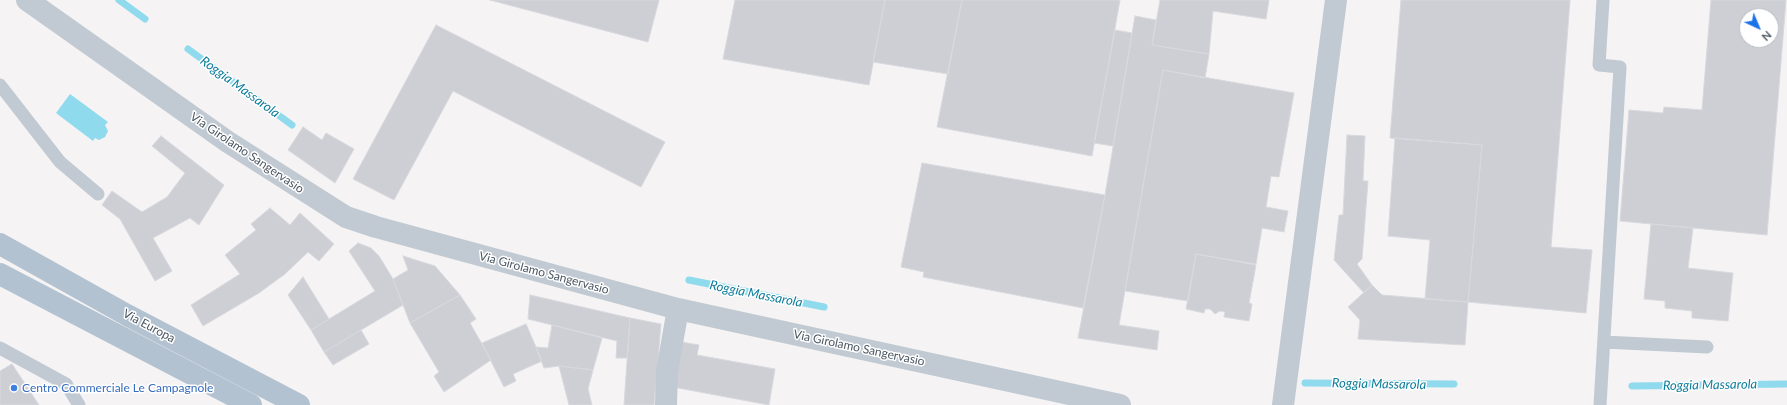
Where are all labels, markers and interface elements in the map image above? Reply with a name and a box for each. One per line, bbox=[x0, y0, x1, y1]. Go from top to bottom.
north arrow bbox=[1739, 8, 1779, 48]
text: N bbox=[1759, 29, 1775, 44]
water label: Roggia Massarola bbox=[197, 53, 283, 121]
street label: Via Girolamo Sangervasio bbox=[187, 110, 307, 196]
street label: Via Girolamo Sangervasio bbox=[477, 249, 611, 297]
water label: Roggia Massarola bbox=[708, 277, 804, 311]
street label: Via Europa bbox=[120, 306, 178, 346]
street label: Via Girolamo Sangervasio bbox=[792, 327, 926, 369]
water label: Roggia Massarola bbox=[1332, 375, 1426, 393]
water label: Roggia Massarola bbox=[1663, 376, 1757, 394]
place label: Centro Commerciale Le Campagnole bbox=[22, 381, 213, 395]
marker: Centro Commerciale Le Campagnole bbox=[9, 383, 19, 393]

